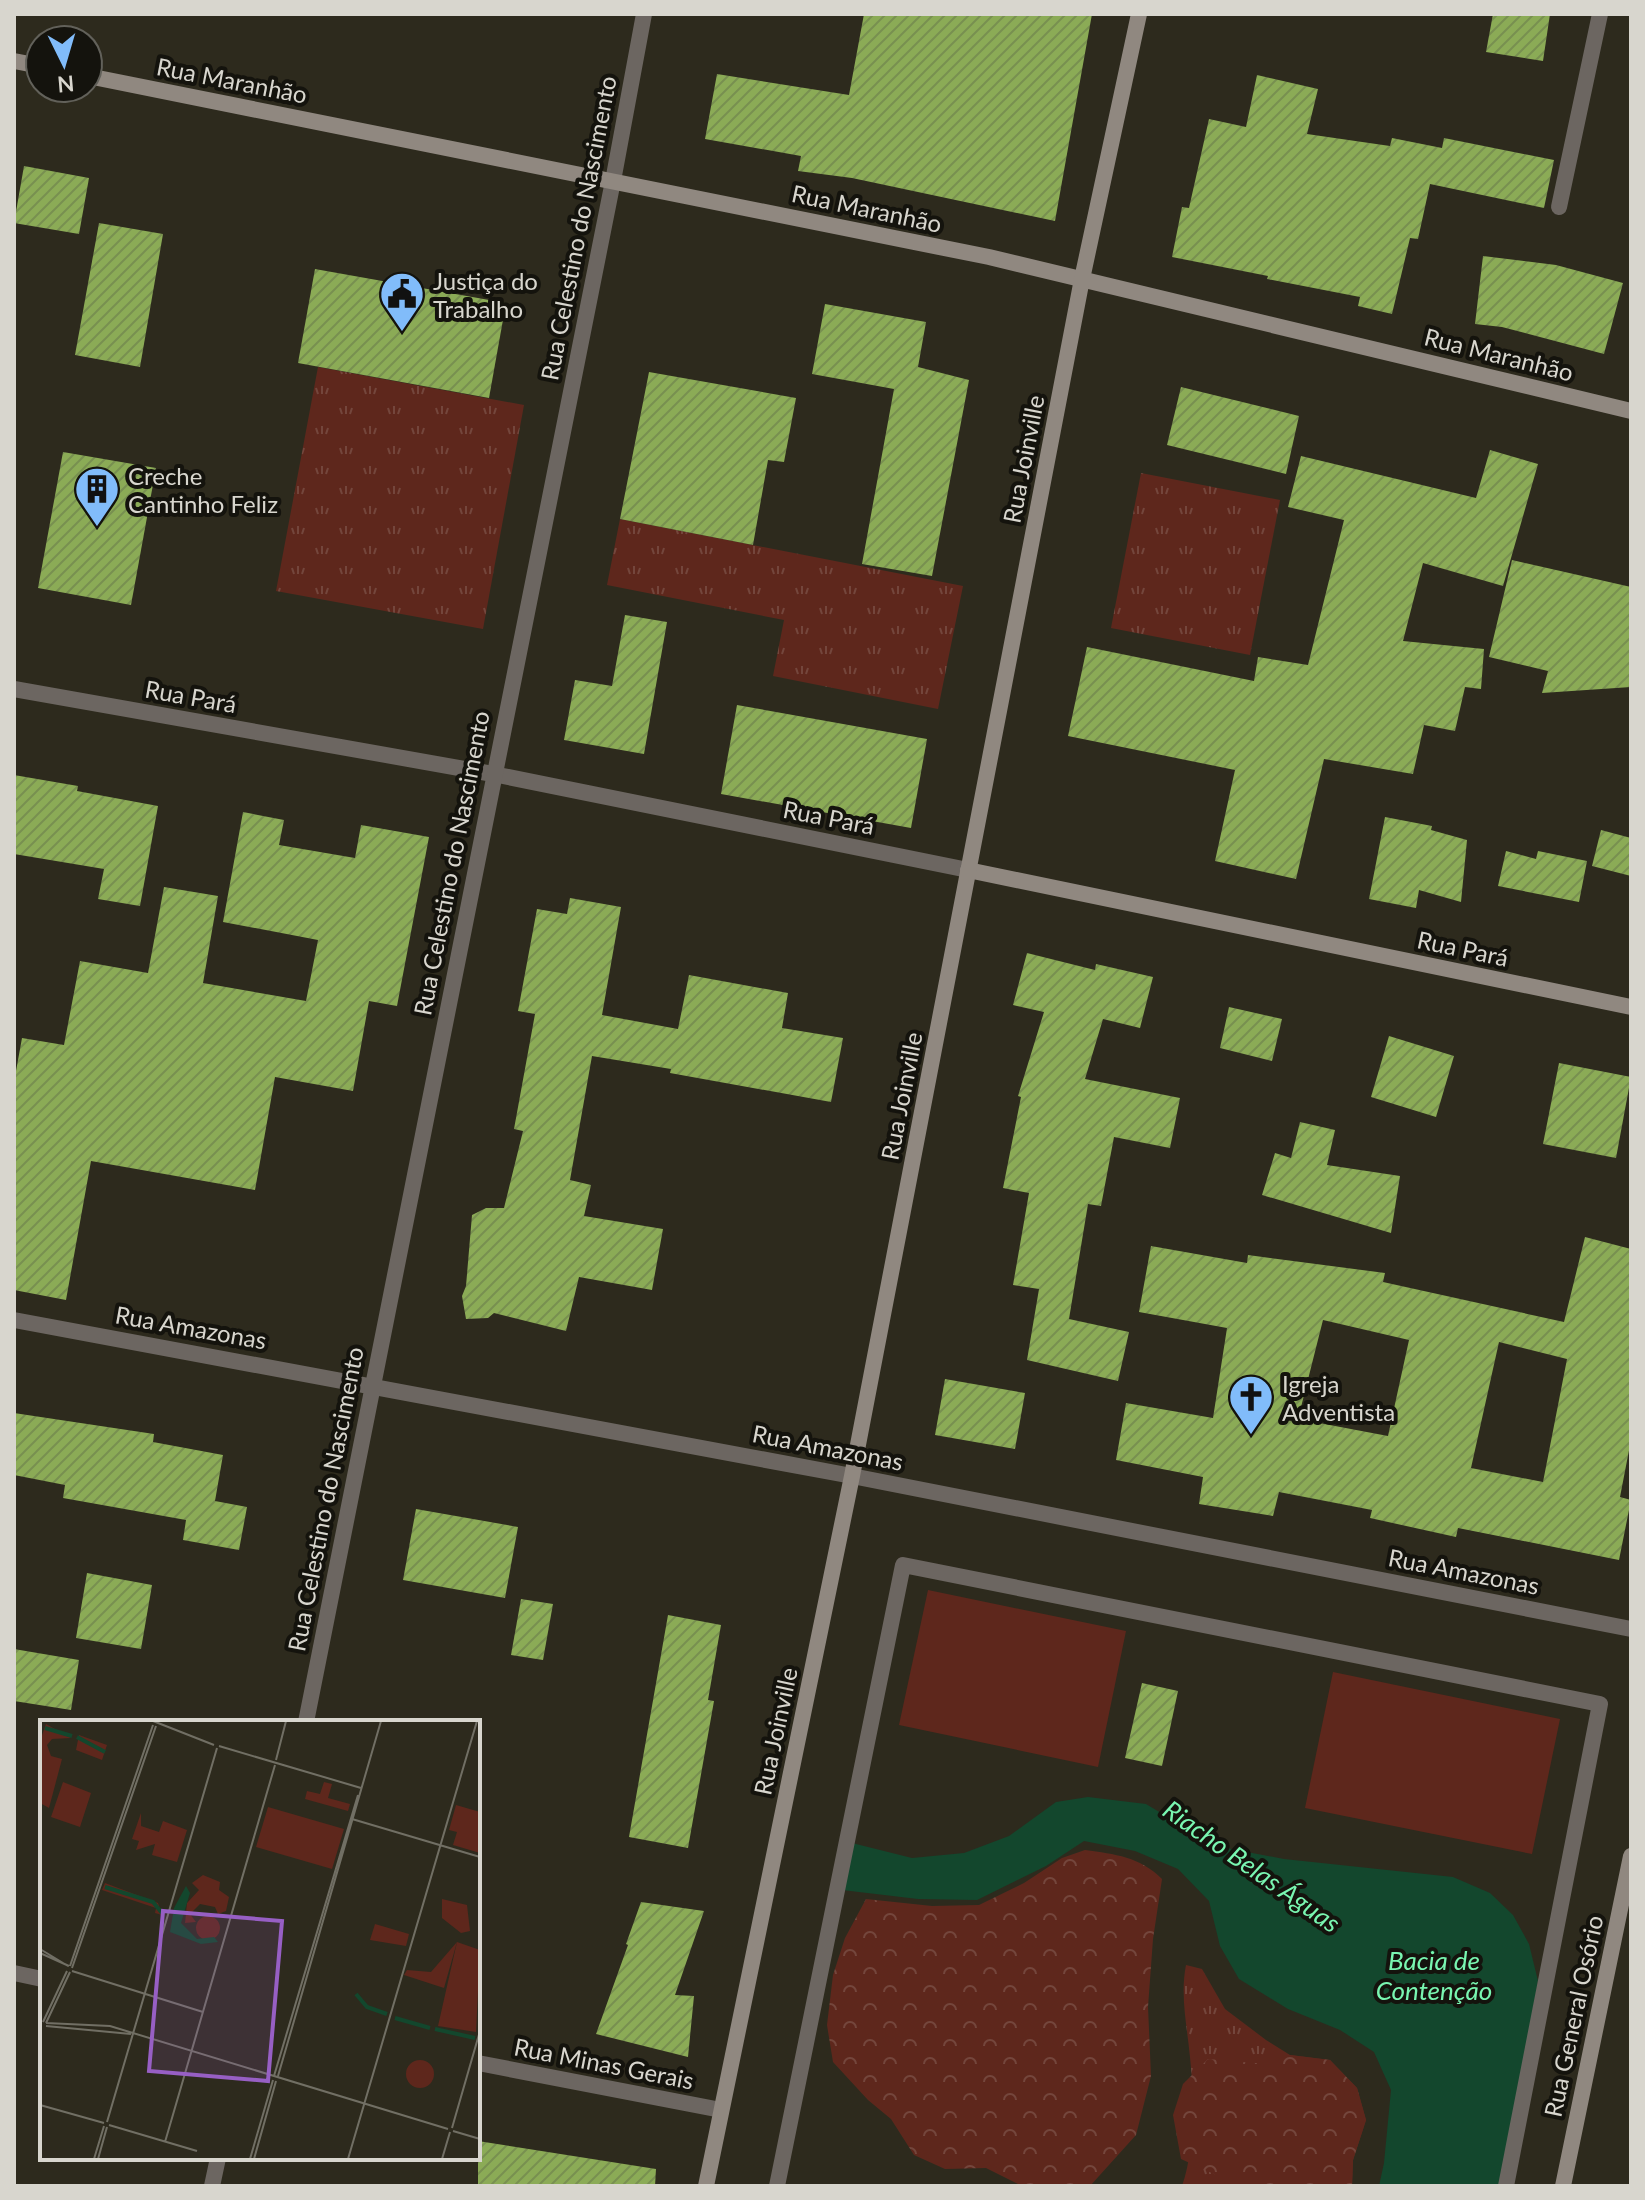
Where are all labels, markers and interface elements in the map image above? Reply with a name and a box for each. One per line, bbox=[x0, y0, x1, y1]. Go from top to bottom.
north arrow bbox=[24, 24, 104, 104]
street label: Rua Maranhão bbox=[154, 51, 310, 109]
text: N bbox=[56, 70, 75, 99]
street label: Rua Celestino do Nascimento bbox=[534, 73, 622, 383]
street label: Rua Maranhão bbox=[789, 178, 945, 238]
place label: Justiça do Trabalho bbox=[433, 266, 538, 323]
public building icon: Justiça do Trabalho bbox=[378, 270, 426, 333]
street label: Rua Maranhão bbox=[1421, 321, 1577, 387]
street label: Rua Joinville bbox=[996, 393, 1050, 525]
place label: Creche Cantinho Feliz bbox=[128, 461, 278, 518]
building icon: Creche Cantinho Feliz bbox=[73, 465, 121, 528]
street label: Rua Pará bbox=[143, 674, 239, 718]
street label: Rua Celestino do Nascimento bbox=[407, 708, 495, 1018]
street label: Rua Pará bbox=[781, 794, 877, 840]
street label: Rua Pará bbox=[1415, 924, 1511, 972]
street label: Rua Joinville bbox=[874, 1030, 928, 1162]
street label: Rua Amazonas bbox=[113, 1299, 269, 1355]
street label: Rua Celestino do Nascimento bbox=[281, 1344, 369, 1654]
place label: Igreja Adventista bbox=[1282, 1369, 1395, 1426]
church icon: Igreja Adventista bbox=[1227, 1373, 1275, 1436]
street label: Rua Amazonas bbox=[750, 1418, 906, 1476]
street label: Rua Amazonas bbox=[1386, 1542, 1542, 1600]
street label: Rua Joinville bbox=[747, 1665, 803, 1797]
inset map bbox=[40, 1720, 480, 2160]
water label: Riacho Belas Águas bbox=[1157, 1793, 1347, 1939]
street label: Rua General Osório bbox=[1537, 1912, 1609, 2120]
water label: Bacia de Contenção bbox=[1376, 1944, 1492, 2006]
street label: Rua Minas Gerais bbox=[512, 2031, 696, 2095]

